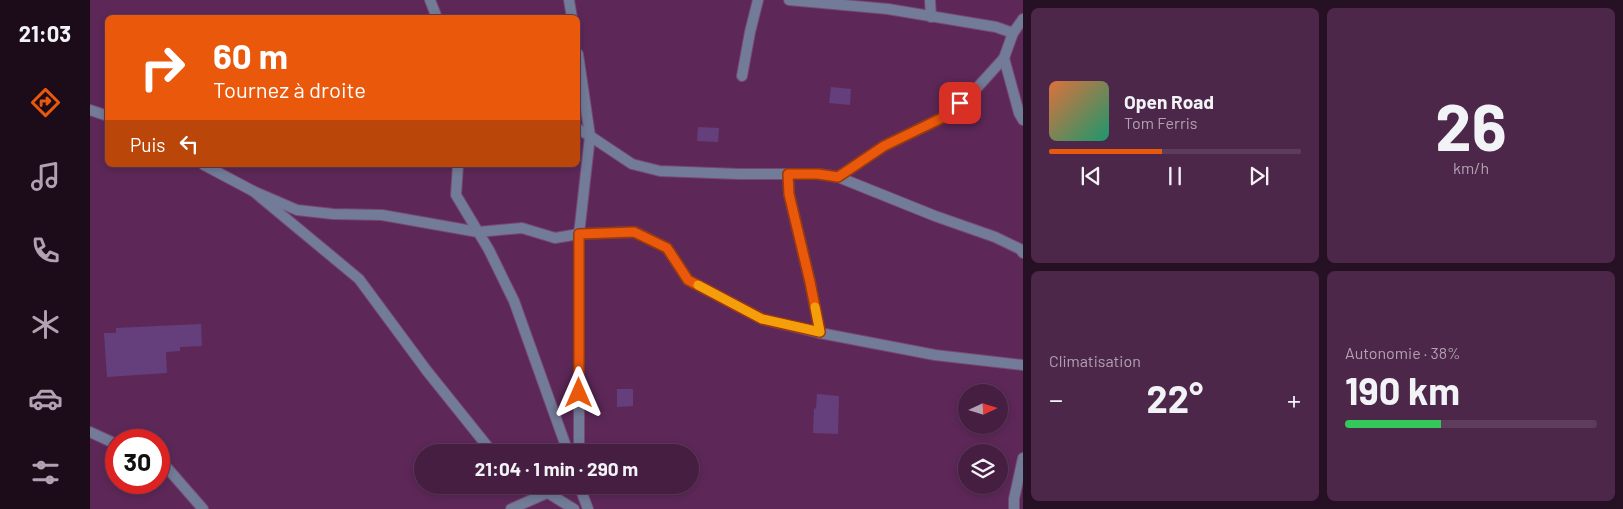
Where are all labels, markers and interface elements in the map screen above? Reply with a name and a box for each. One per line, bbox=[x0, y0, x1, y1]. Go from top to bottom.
text: 21:03 bbox=[19, 20, 71, 46]
text: 60 m bbox=[213, 34, 288, 76]
icon: right bbox=[130, 35, 195, 100]
text: Tournez à droite bbox=[213, 76, 366, 102]
pin bbox=[939, 82, 981, 124]
icon: directions bbox=[28, 85, 63, 120]
text: 26 bbox=[1435, 86, 1507, 164]
icon: arrive bbox=[946, 89, 974, 117]
text: Open Road bbox=[1124, 90, 1214, 113]
text: Tom Ferris bbox=[1124, 113, 1198, 132]
icon: left bbox=[175, 130, 203, 158]
text: Puis bbox=[130, 133, 165, 156]
text: km/h bbox=[1453, 158, 1489, 177]
icon: music bbox=[28, 159, 63, 194]
icon: previous bbox=[1077, 162, 1105, 190]
icon: pause bbox=[1161, 162, 1189, 190]
icon: next bbox=[1245, 162, 1273, 190]
icon: phone bbox=[28, 233, 63, 268]
icon: climate bbox=[28, 307, 63, 342]
text: Autonomie · 38% bbox=[1345, 343, 1461, 362]
text: Climatisation bbox=[1049, 351, 1141, 370]
position arrow bbox=[552, 366, 604, 418]
text: 190 km bbox=[1345, 367, 1460, 413]
text: 22° bbox=[1147, 375, 1203, 421]
icon: car bbox=[28, 381, 63, 416]
text: − bbox=[1049, 382, 1063, 416]
text: + bbox=[1287, 382, 1301, 416]
north arrow bbox=[958, 384, 1008, 434]
map controls bbox=[958, 384, 1008, 494]
speed limit sign: 30 bbox=[105, 429, 170, 494]
button: layers bbox=[958, 444, 1008, 494]
icon: filters bbox=[28, 455, 63, 490]
text: 21:04 · 1 min · 290 m bbox=[475, 457, 638, 480]

